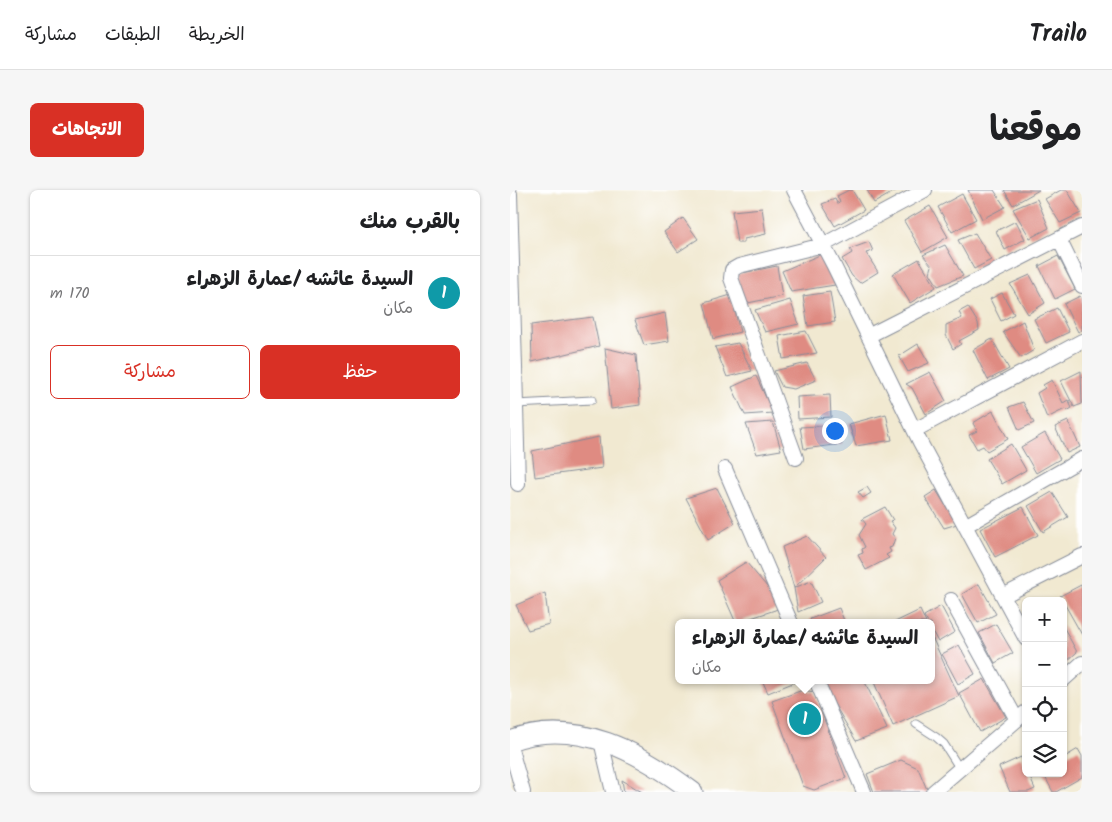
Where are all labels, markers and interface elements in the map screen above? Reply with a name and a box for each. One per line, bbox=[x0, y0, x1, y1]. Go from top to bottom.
text: Trailo bbox=[1029, 15, 1087, 54]
text: مشاركة bbox=[25, 21, 77, 50]
text: الطبقات bbox=[105, 21, 161, 50]
text: الخريطة bbox=[189, 21, 245, 50]
button: الاتجاهات bbox=[30, 103, 144, 157]
text: موقعنا bbox=[989, 103, 1082, 159]
text: بالقرب منك bbox=[360, 206, 460, 239]
text: السيدة عائشه /عمارة الزهراء bbox=[187, 265, 413, 295]
text: 170 m bbox=[50, 281, 90, 306]
text: 1 bbox=[442, 281, 446, 306]
text: مكان bbox=[383, 296, 413, 321]
button: مشاركة bbox=[50, 345, 250, 399]
button: حفظ bbox=[260, 345, 460, 399]
your location bbox=[822, 418, 848, 444]
map controls bbox=[1022, 597, 1067, 777]
button: + bbox=[1022, 597, 1067, 642]
popup bbox=[675, 619, 935, 684]
text: السيدة عائشه /عمارة الزهراء bbox=[692, 624, 918, 654]
button: − bbox=[1022, 642, 1067, 687]
text: مكان bbox=[692, 655, 721, 680]
button: locate bbox=[1022, 687, 1067, 732]
pin: 1 bbox=[789, 700, 821, 738]
button: layers bbox=[1022, 732, 1067, 777]

